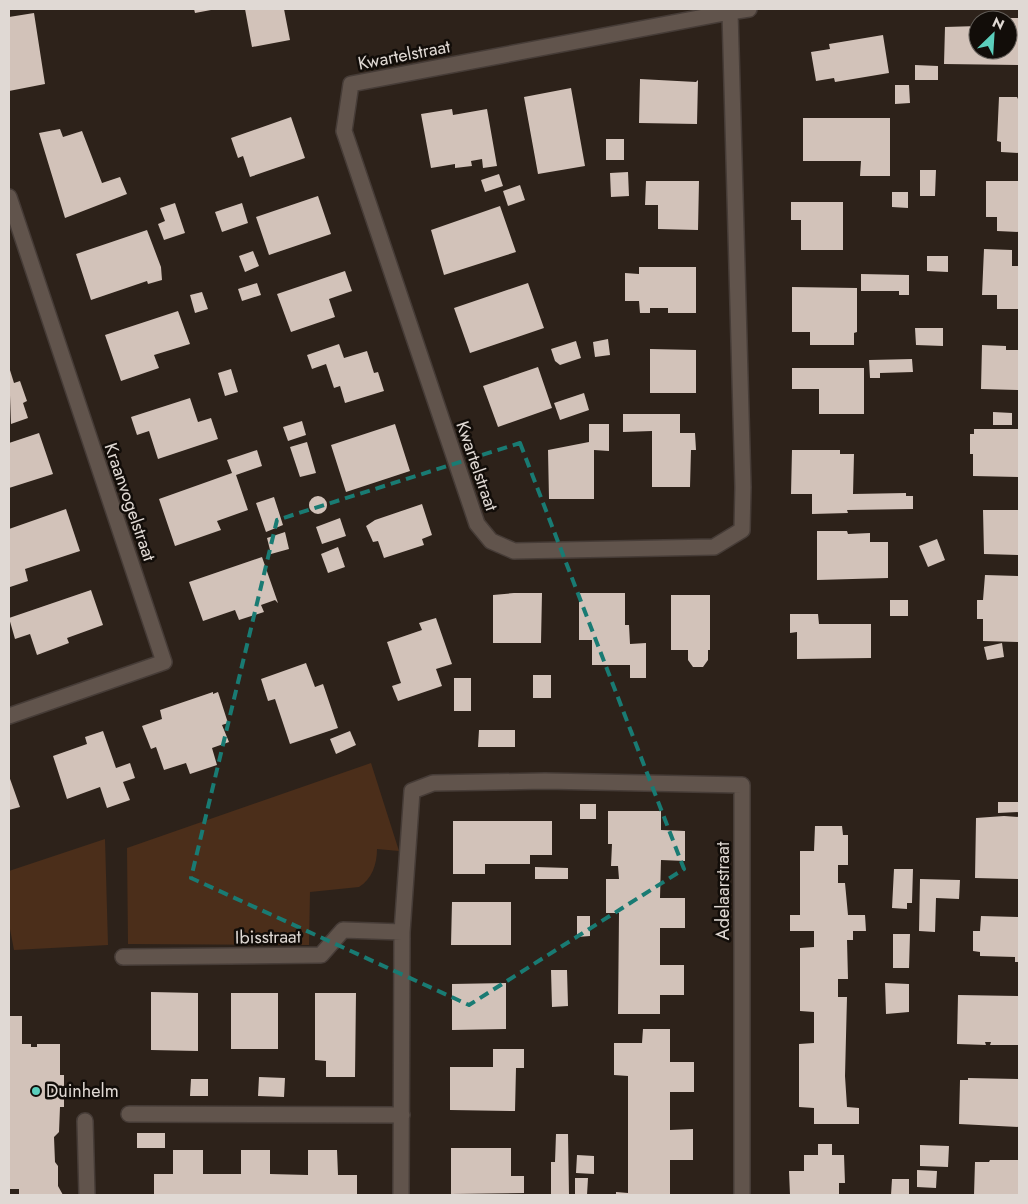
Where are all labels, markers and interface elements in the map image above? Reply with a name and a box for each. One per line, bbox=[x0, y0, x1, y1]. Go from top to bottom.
north arrow bbox=[968, 10, 1018, 60]
text: N bbox=[989, 12, 1008, 35]
street label: Kwartelstraat bbox=[356, 33, 453, 77]
street label: Kwartelstraat bbox=[449, 418, 505, 515]
street label: Kraanvogelstraat bbox=[98, 439, 163, 565]
street label: Adelaarstraat bbox=[710, 841, 736, 940]
street label: Ibisstraat bbox=[235, 923, 302, 951]
place label: Duinhelm bbox=[46, 1078, 119, 1104]
marker: Duinhelm bbox=[30, 1085, 42, 1097]

